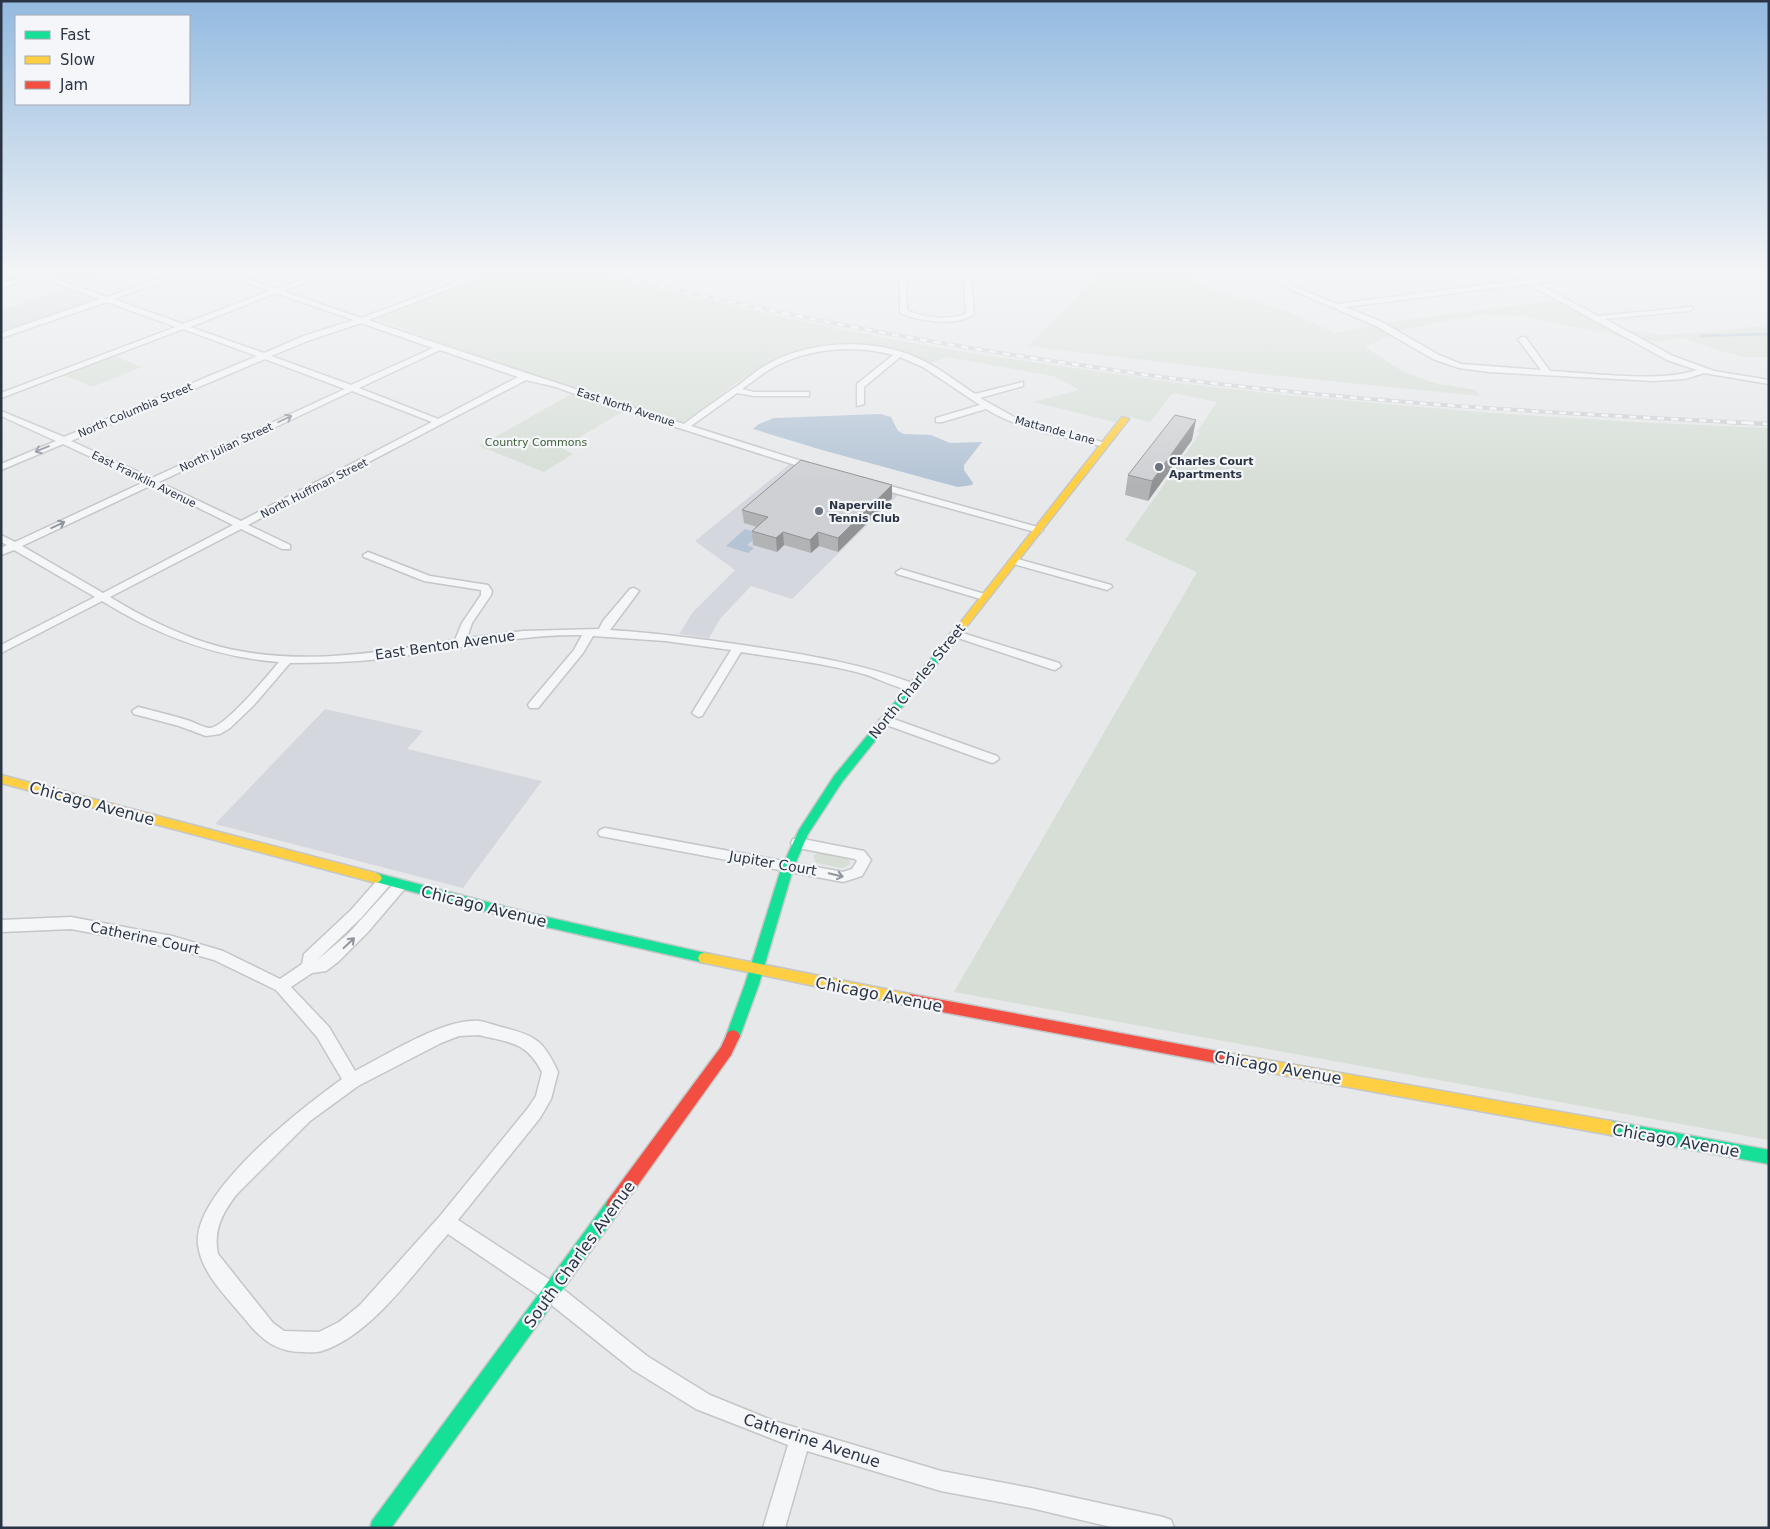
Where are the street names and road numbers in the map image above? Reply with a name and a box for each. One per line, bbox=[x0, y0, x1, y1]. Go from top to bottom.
street label: North Columbia Street bbox=[76, 380, 195, 440]
street label: East North Avenue bbox=[575, 385, 677, 430]
street label: Mattande Lane bbox=[1013, 414, 1097, 447]
street label: North Julian Street bbox=[178, 420, 275, 475]
street label: East Franklin Avenue bbox=[89, 448, 198, 511]
street label: North Huffman Street bbox=[259, 455, 371, 521]
street label: North Charles Street bbox=[866, 620, 969, 742]
street label: East Benton Avenue bbox=[374, 627, 516, 663]
street label: Chicago Avenue bbox=[27, 778, 157, 829]
street label: Jupiter Court bbox=[727, 847, 818, 879]
street label: Chicago Avenue bbox=[419, 882, 549, 931]
street label: Catherine Court bbox=[89, 919, 202, 958]
street label: Chicago Avenue bbox=[814, 973, 944, 1016]
street label: Chicago Avenue bbox=[1213, 1047, 1343, 1088]
street label: Chicago Avenue bbox=[1611, 1120, 1741, 1161]
street label: South Charles Avenue bbox=[520, 1177, 639, 1331]
street label: Catherine Avenue bbox=[741, 1409, 883, 1472]

